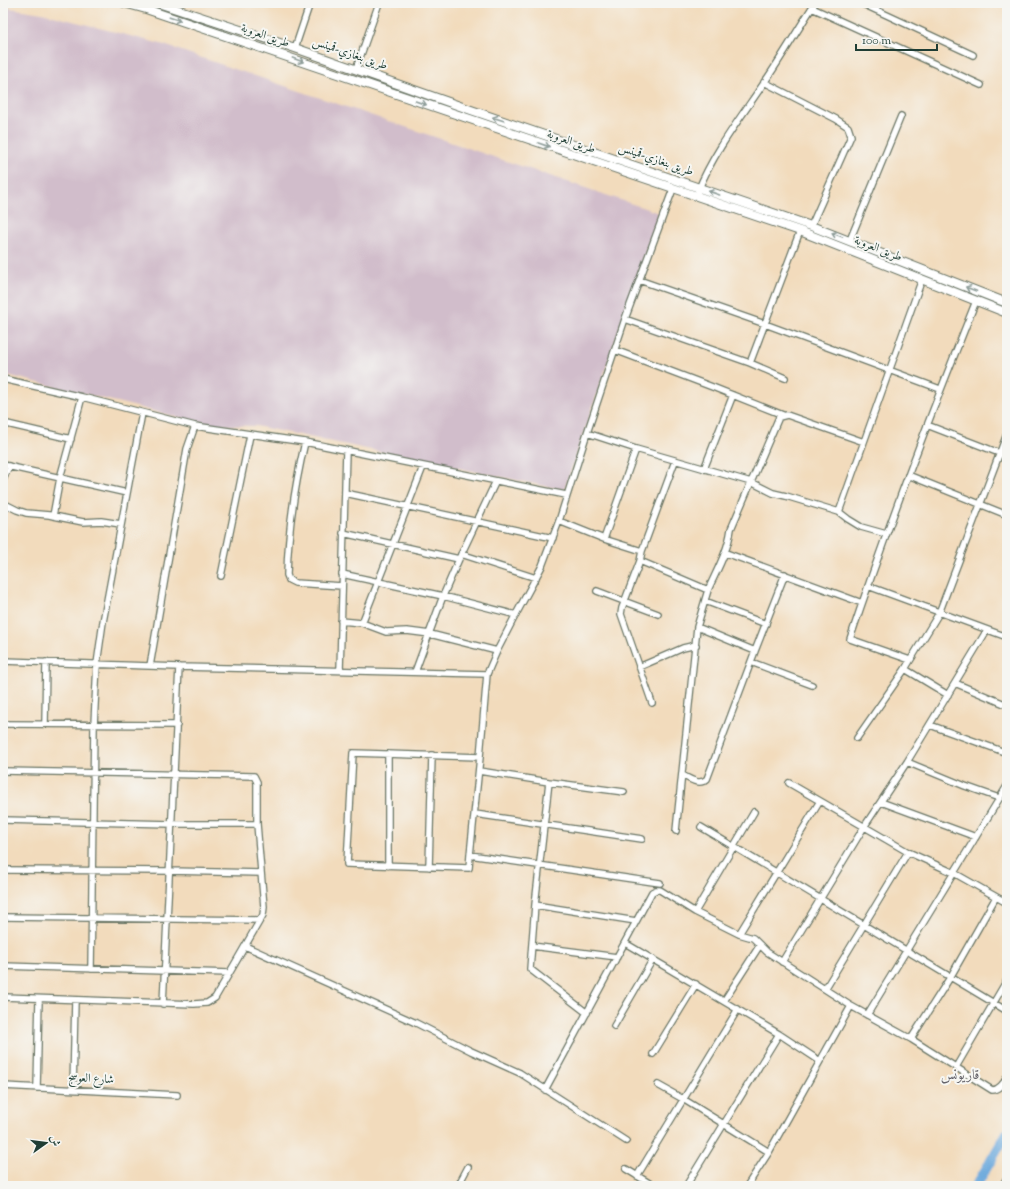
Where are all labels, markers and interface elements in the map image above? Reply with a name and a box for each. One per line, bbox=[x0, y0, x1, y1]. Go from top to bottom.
one-way arrow bbox=[169, 15, 181, 23]
street label: طريق العروبة bbox=[238, 19, 292, 53]
scale bar bbox=[856, 26, 937, 52]
text: 100 m bbox=[862, 32, 891, 50]
street label: طريق بنغازي-قمينس bbox=[310, 33, 390, 75]
one-way arrow bbox=[292, 57, 305, 64]
one-way arrow bbox=[414, 100, 426, 108]
one-way arrow bbox=[492, 115, 505, 122]
street label: طريق العروبة bbox=[544, 125, 598, 159]
street label: طريق بنغازي-قمينس bbox=[616, 139, 696, 181]
one-way arrow bbox=[537, 142, 550, 149]
one-way arrow bbox=[708, 188, 720, 196]
one-way arrow bbox=[831, 231, 844, 238]
street label: طريق العروبة bbox=[851, 232, 905, 266]
one-way arrow bbox=[965, 284, 977, 292]
district label: قاريونس bbox=[941, 1066, 979, 1086]
street label: شارع العوسج bbox=[68, 1069, 115, 1090]
north arrow bbox=[26, 1123, 66, 1163]
text: ش bbox=[46, 1134, 64, 1148]

